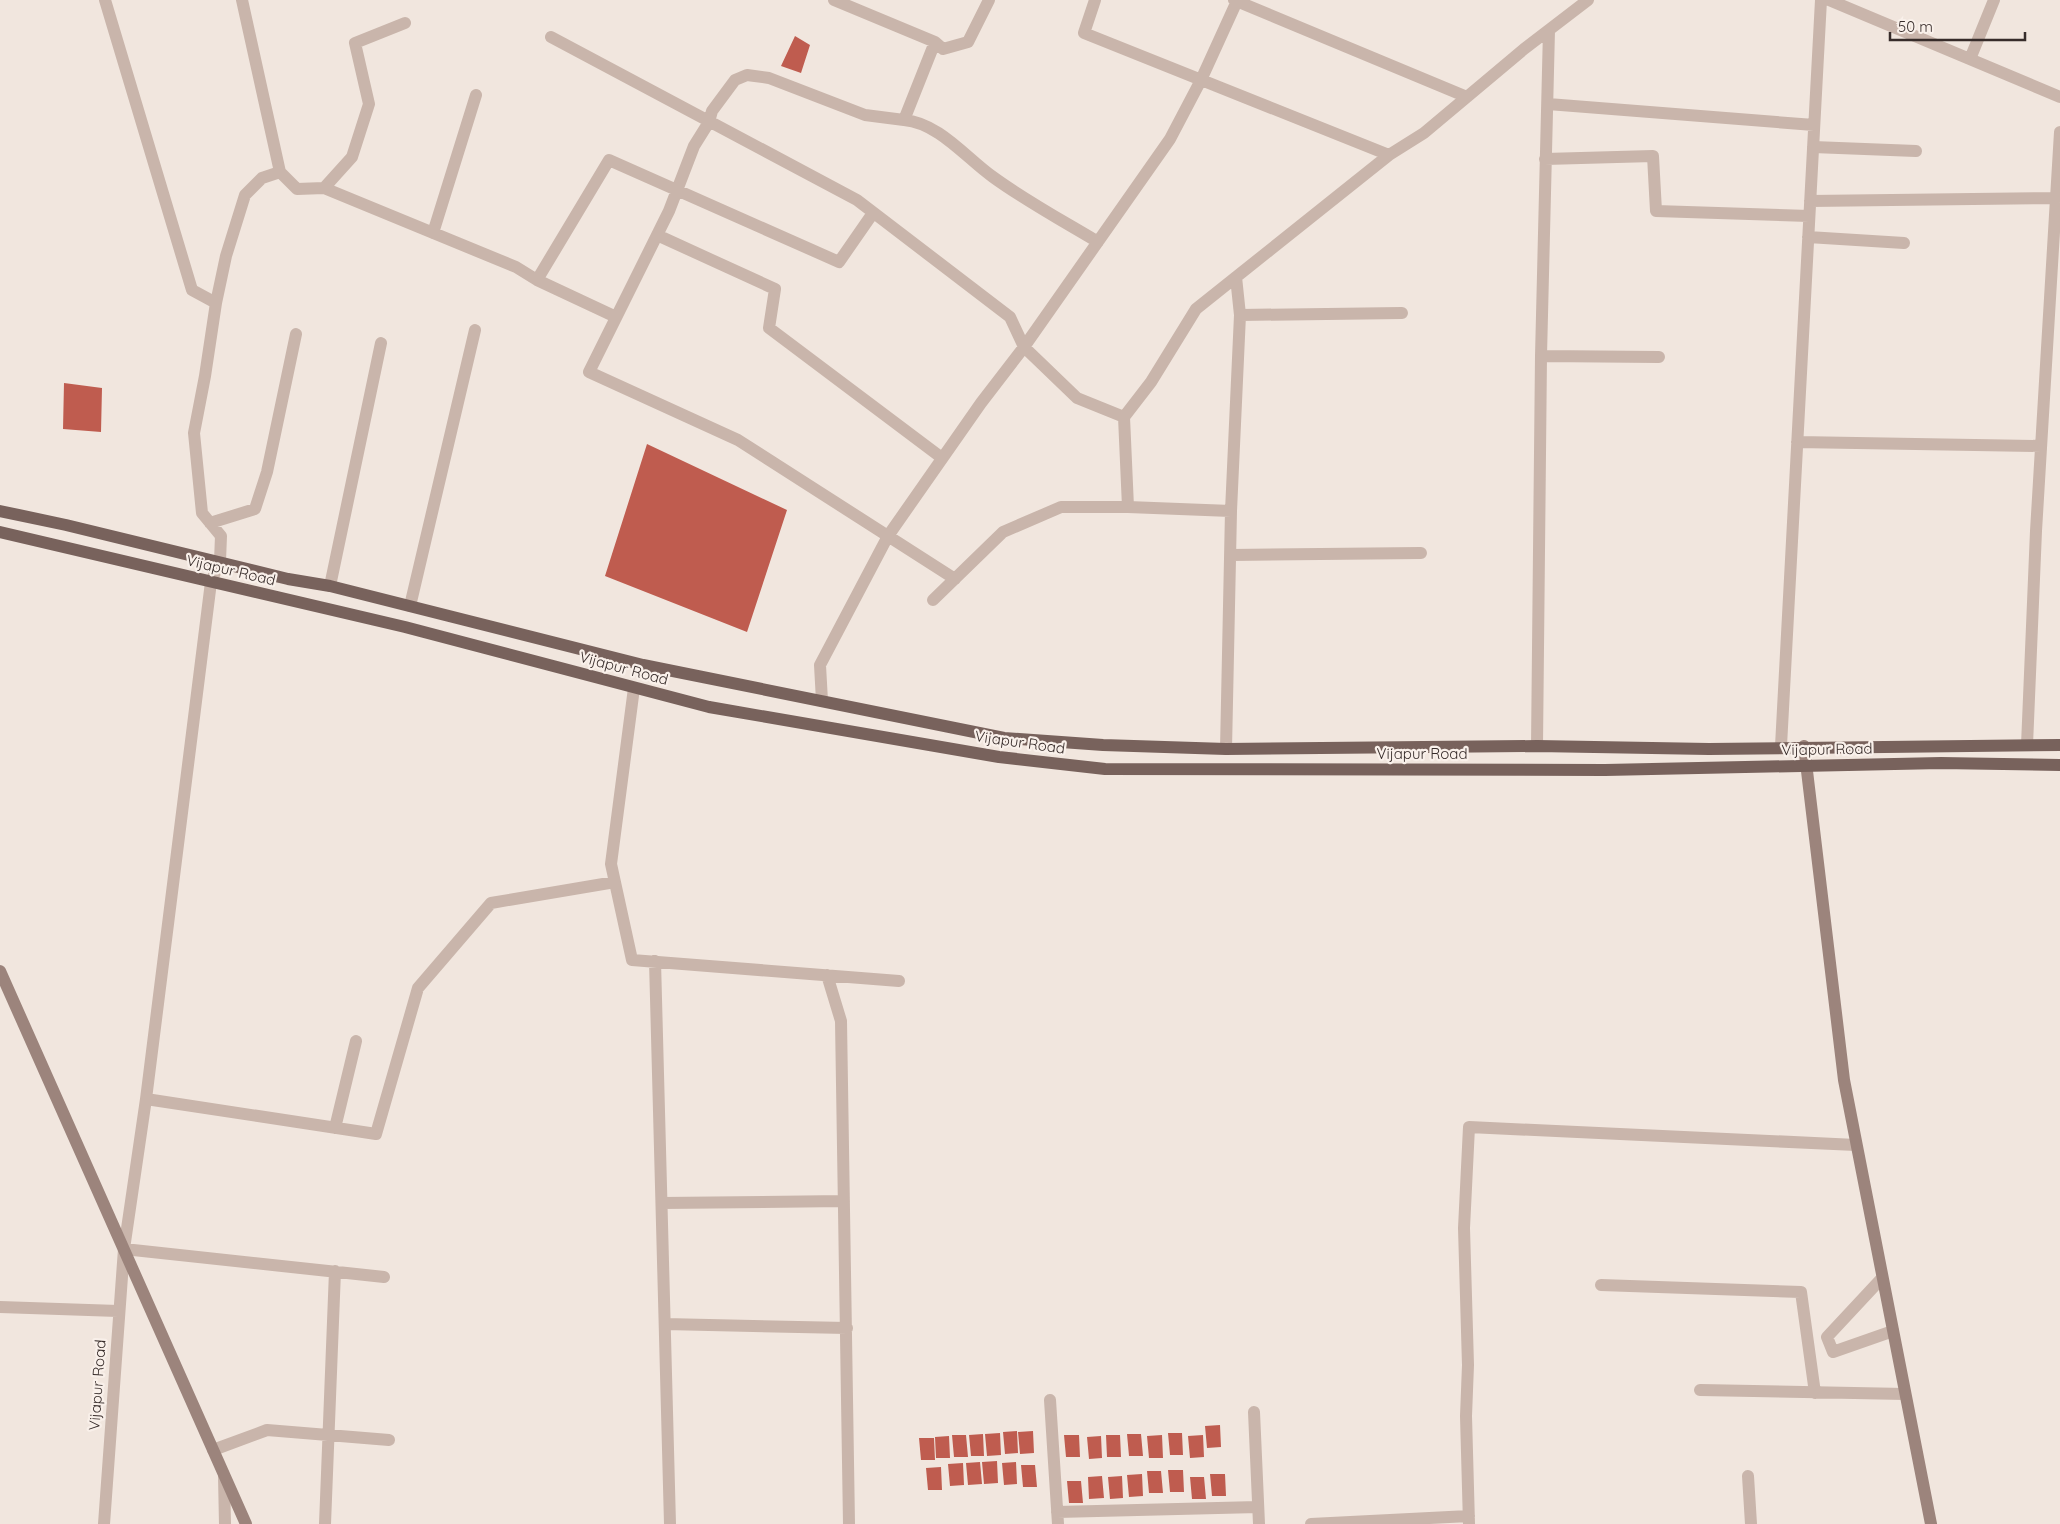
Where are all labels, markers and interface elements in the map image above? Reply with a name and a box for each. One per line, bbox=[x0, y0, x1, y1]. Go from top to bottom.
scale bar bbox=[1890, 10, 2025, 42]
text: 50 m bbox=[1898, 17, 1933, 36]
street label: Vijapur Road bbox=[185, 551, 277, 589]
street label: Vijapur Road bbox=[578, 647, 670, 689]
street label: Vijapur Road bbox=[974, 726, 1066, 758]
street label: Vijapur Road bbox=[1781, 739, 1873, 759]
street label: Vijapur Road bbox=[1376, 744, 1468, 763]
street label: Vijapur Road bbox=[84, 1339, 110, 1431]

